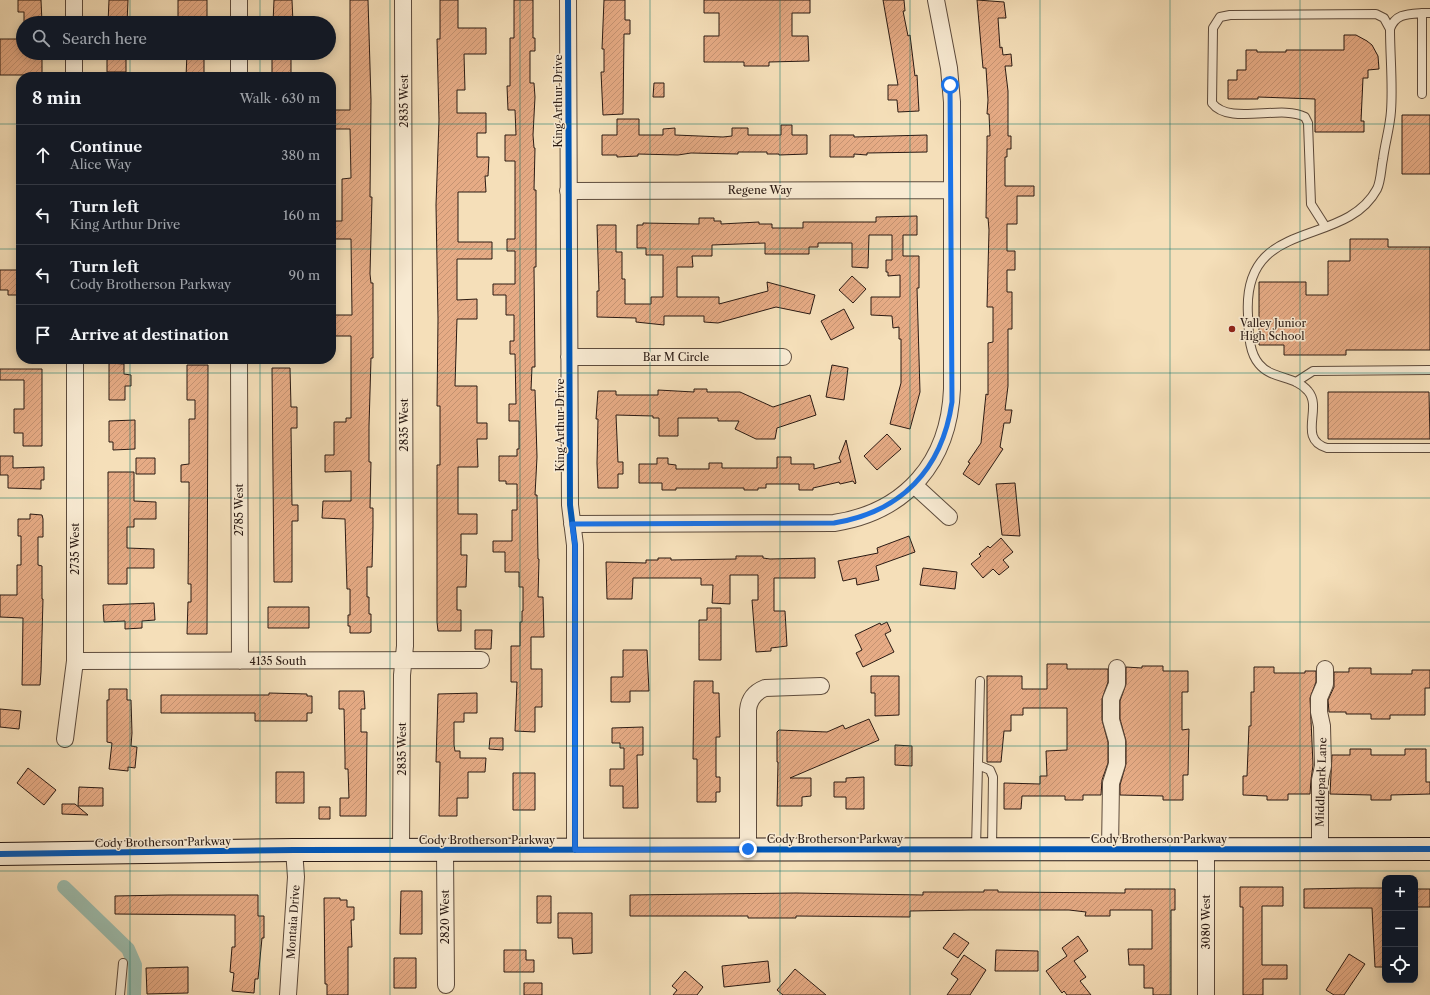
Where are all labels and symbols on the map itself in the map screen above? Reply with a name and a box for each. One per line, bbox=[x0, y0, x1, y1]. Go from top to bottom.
street label: King Arthur Drive bbox=[551, 54, 565, 148]
street label: 2835 West bbox=[397, 74, 411, 128]
route start bbox=[941, 76, 959, 94]
street label: Regene Way bbox=[728, 183, 793, 197]
place label: Valley Junior High School bbox=[1239, 316, 1306, 343]
marker: Valley Junior High School bbox=[1227, 324, 1237, 334]
street label: Bar M Circle bbox=[643, 350, 709, 364]
street label: King Arthur Drive bbox=[553, 378, 567, 472]
street label: 2835 West bbox=[397, 398, 411, 452]
street label: 2785 West bbox=[232, 484, 246, 536]
street label: 2735 West bbox=[68, 523, 82, 575]
street label: 4135 South bbox=[250, 654, 307, 668]
street label: 2835 West bbox=[395, 722, 409, 776]
street label: Middlepark Lane bbox=[1312, 737, 1330, 827]
street label: Cody Brotherson Parkway bbox=[767, 832, 904, 846]
street label: Cody Brotherson Parkway bbox=[1091, 832, 1228, 846]
street label: Cody Brotherson Parkway bbox=[419, 833, 556, 847]
street label: Cody Brotherson Parkway bbox=[95, 834, 232, 850]
route end bbox=[739, 840, 757, 858]
street label: Montaia Drive bbox=[283, 884, 303, 960]
street label: 2820 West bbox=[438, 890, 452, 944]
street label: 3080 West bbox=[1199, 894, 1213, 949]

